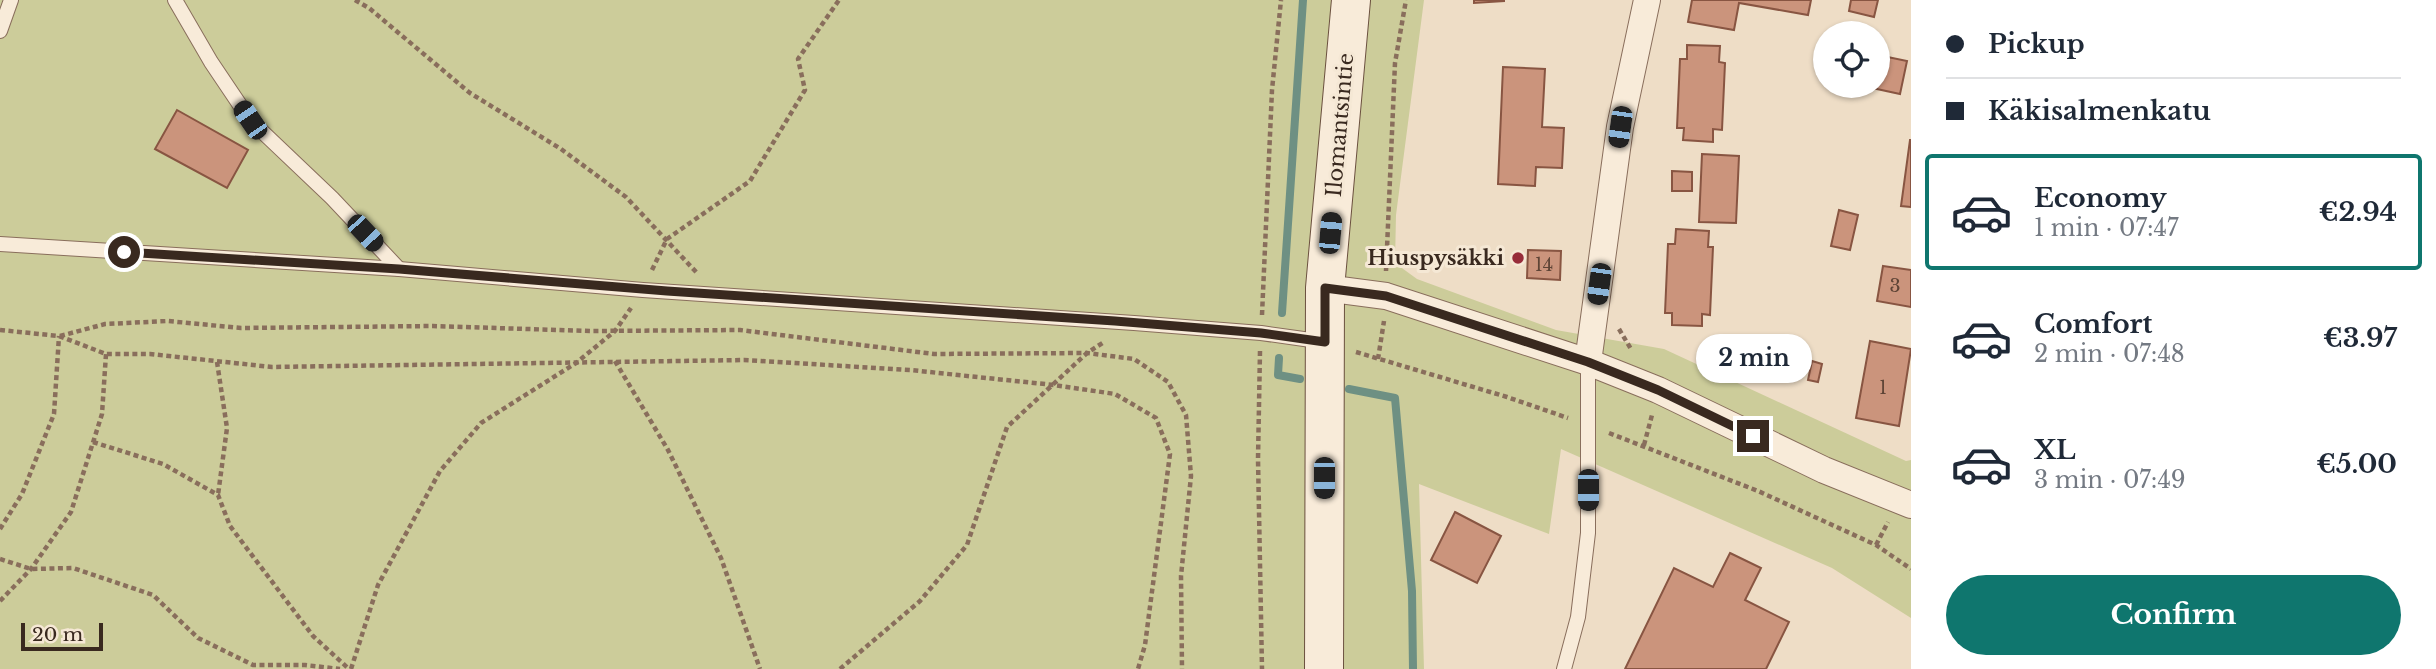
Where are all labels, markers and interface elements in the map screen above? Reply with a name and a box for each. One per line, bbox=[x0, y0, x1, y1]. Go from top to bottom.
map controls bbox=[1813, 21, 1890, 98]
button: locate bbox=[1813, 21, 1890, 98]
text: Pickup bbox=[1988, 28, 2085, 60]
street label: Ilomantsintie bbox=[1321, 52, 1359, 198]
text: Käkisalmenkatu bbox=[1988, 95, 2211, 127]
car bbox=[230, 97, 271, 143]
car bbox=[1607, 105, 1634, 149]
icon: car bbox=[1950, 181, 2013, 244]
text: Economy bbox=[2034, 182, 2167, 214]
text: €2.94 bbox=[2319, 196, 2397, 228]
car bbox=[343, 210, 388, 256]
car bbox=[1318, 211, 1343, 255]
text: 1 min · 07:47 bbox=[2034, 214, 2179, 242]
route start bbox=[108, 236, 140, 268]
place label: Hiuspysäkki bbox=[1367, 245, 1504, 271]
marker: Hiuspysäkki bbox=[1510, 250, 1526, 266]
house number: 14 bbox=[1535, 254, 1553, 276]
car bbox=[1586, 262, 1613, 306]
house number: 3 bbox=[1889, 275, 1901, 297]
icon: car bbox=[1950, 307, 2013, 370]
text: Comfort bbox=[2034, 308, 2152, 340]
text: €3.97 bbox=[2323, 322, 2397, 354]
callout: 2 min bbox=[1695, 334, 1811, 384]
text: 2 min · 07:48 bbox=[2034, 340, 2185, 368]
text: 2 min bbox=[1718, 344, 1790, 372]
house number: 1 bbox=[1879, 377, 1887, 399]
route end bbox=[1737, 420, 1769, 452]
icon: car bbox=[1950, 433, 2013, 496]
text: XL bbox=[2034, 434, 2076, 466]
text: €5.00 bbox=[2316, 448, 2397, 480]
car bbox=[1314, 457, 1335, 499]
text: 3 min · 07:49 bbox=[2034, 466, 2186, 494]
car bbox=[1578, 469, 1599, 511]
button: Confirm bbox=[1946, 575, 2401, 655]
scale bar bbox=[21, 620, 103, 652]
text: 20 m bbox=[32, 623, 83, 646]

